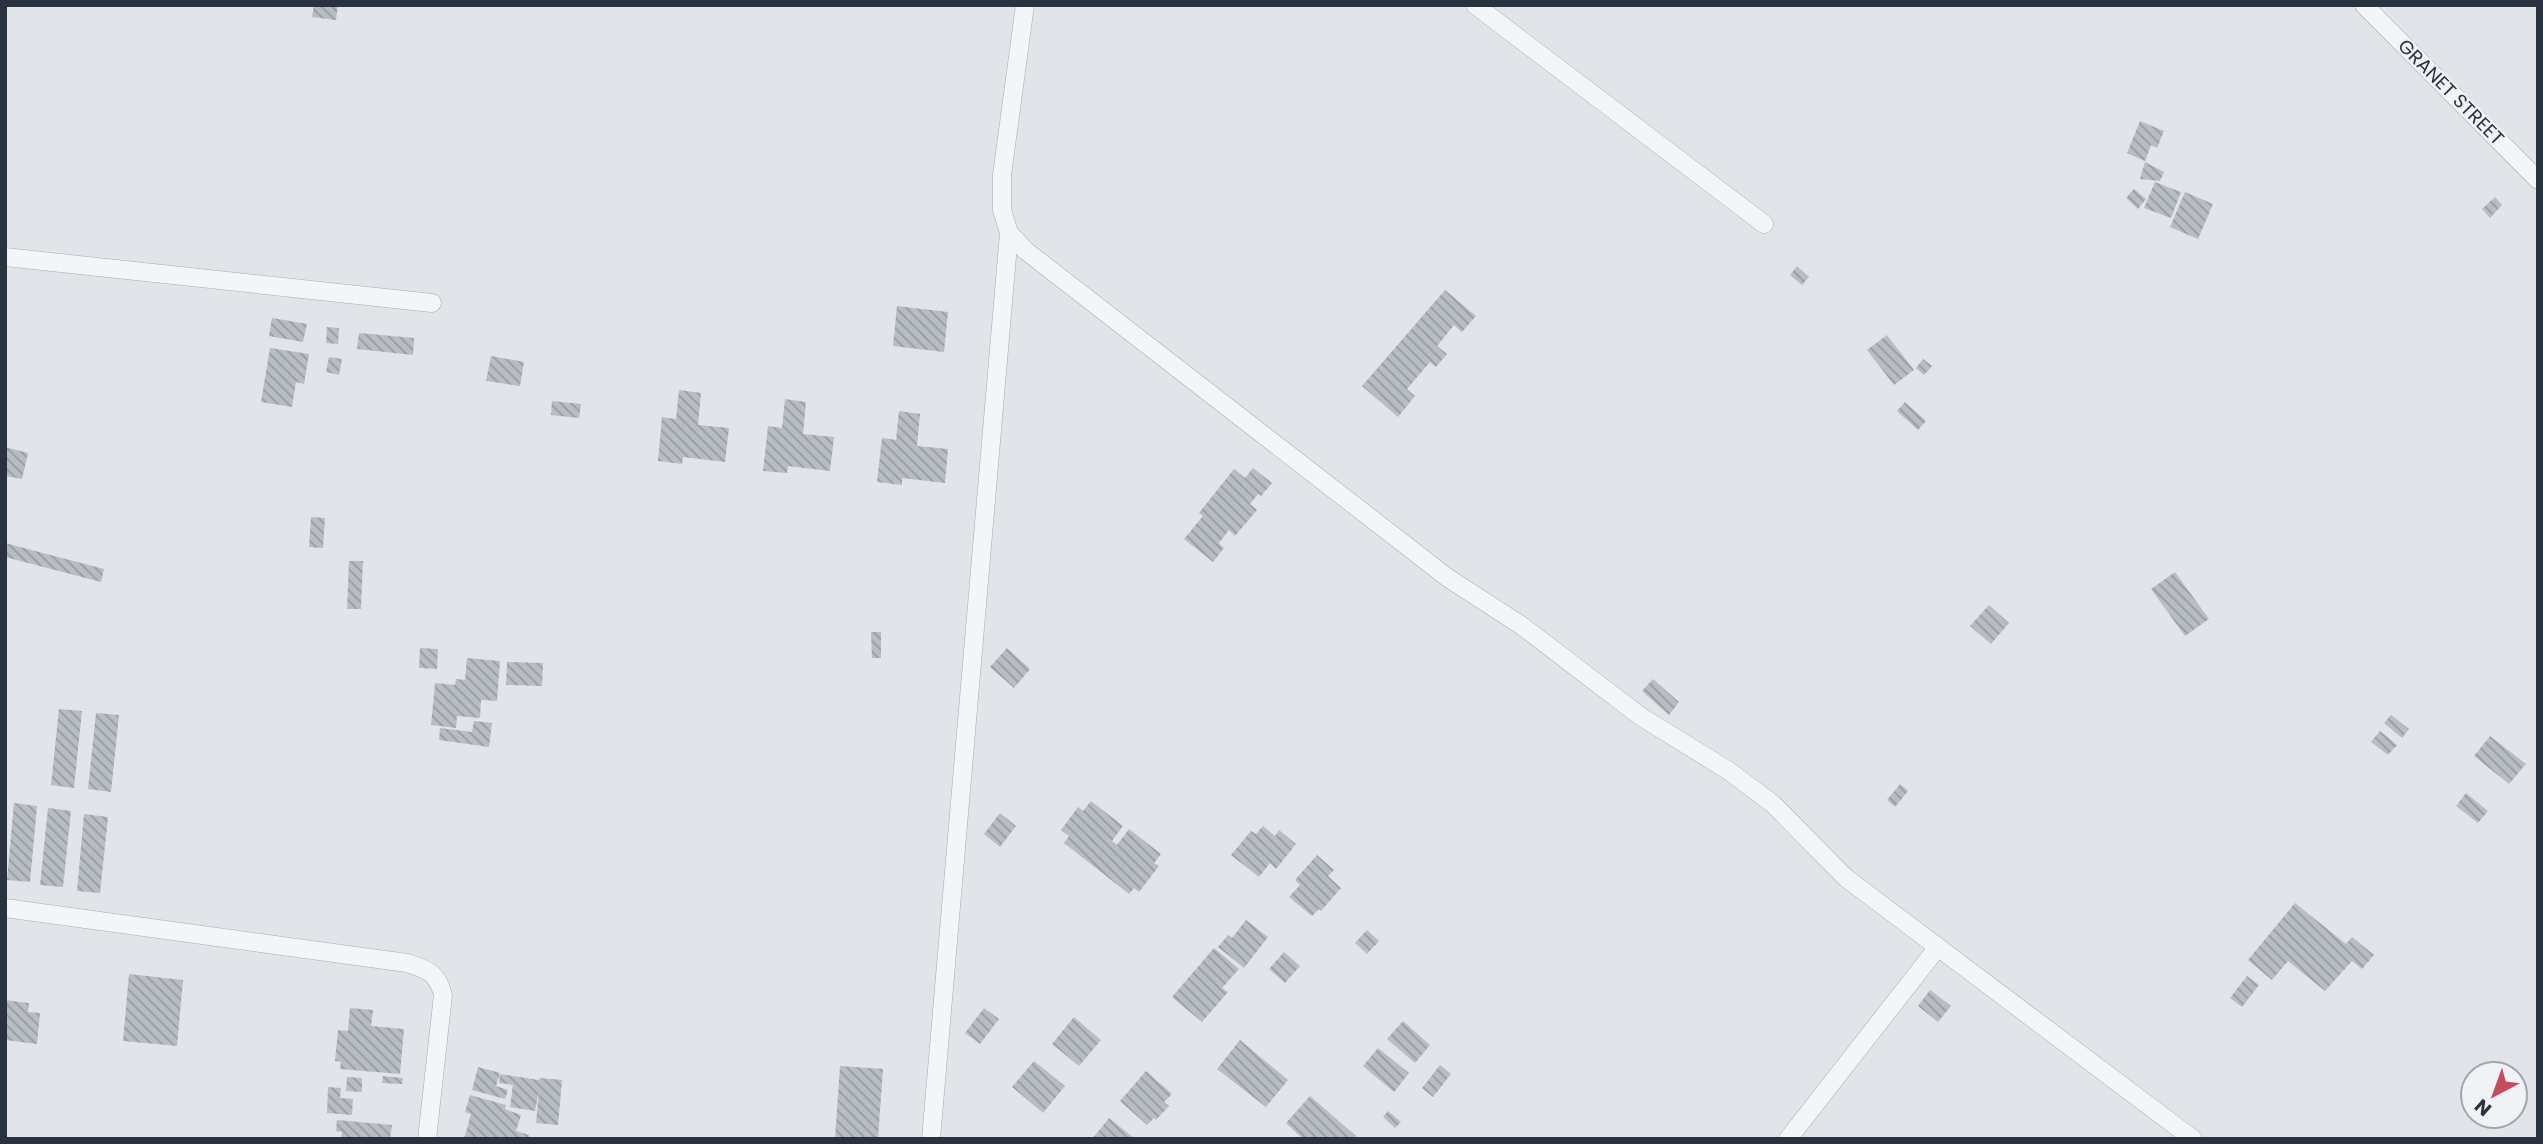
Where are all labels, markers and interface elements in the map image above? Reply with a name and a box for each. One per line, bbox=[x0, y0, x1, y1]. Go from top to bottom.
street label: GRANET STREET bbox=[2392, 33, 2510, 151]
north arrow bbox=[2459, 1060, 2529, 1130]
text: N bbox=[2469, 1093, 2497, 1122]

